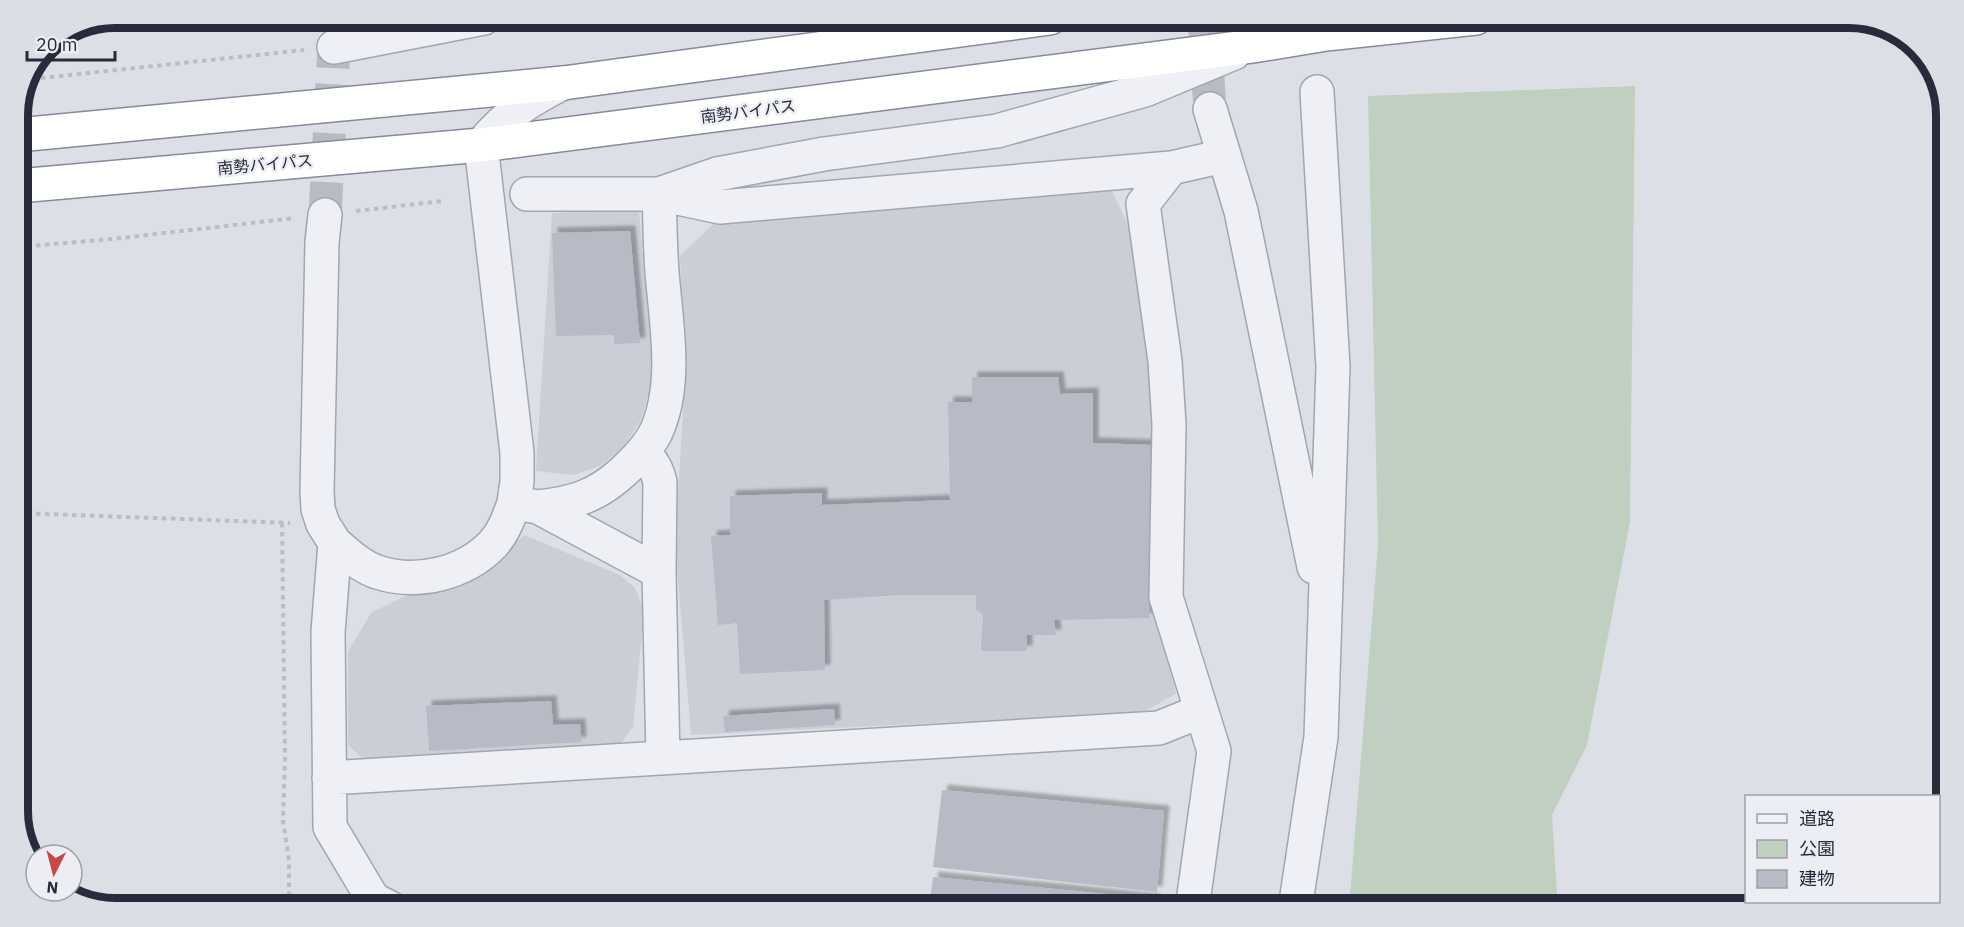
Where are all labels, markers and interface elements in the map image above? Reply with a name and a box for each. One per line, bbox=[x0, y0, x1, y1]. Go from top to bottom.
scale bar bbox=[27, 24, 116, 62]
text: 20 m bbox=[36, 33, 78, 56]
street label: 南勢バイパス bbox=[699, 95, 797, 127]
street label: 南勢バイパス bbox=[216, 150, 314, 178]
legend bbox=[1745, 795, 1940, 903]
text: 道路 bbox=[1799, 807, 1835, 830]
text: 公園 bbox=[1799, 837, 1835, 860]
north arrow bbox=[24, 843, 84, 903]
text: 建物 bbox=[1799, 867, 1835, 890]
text: N bbox=[46, 877, 59, 898]

